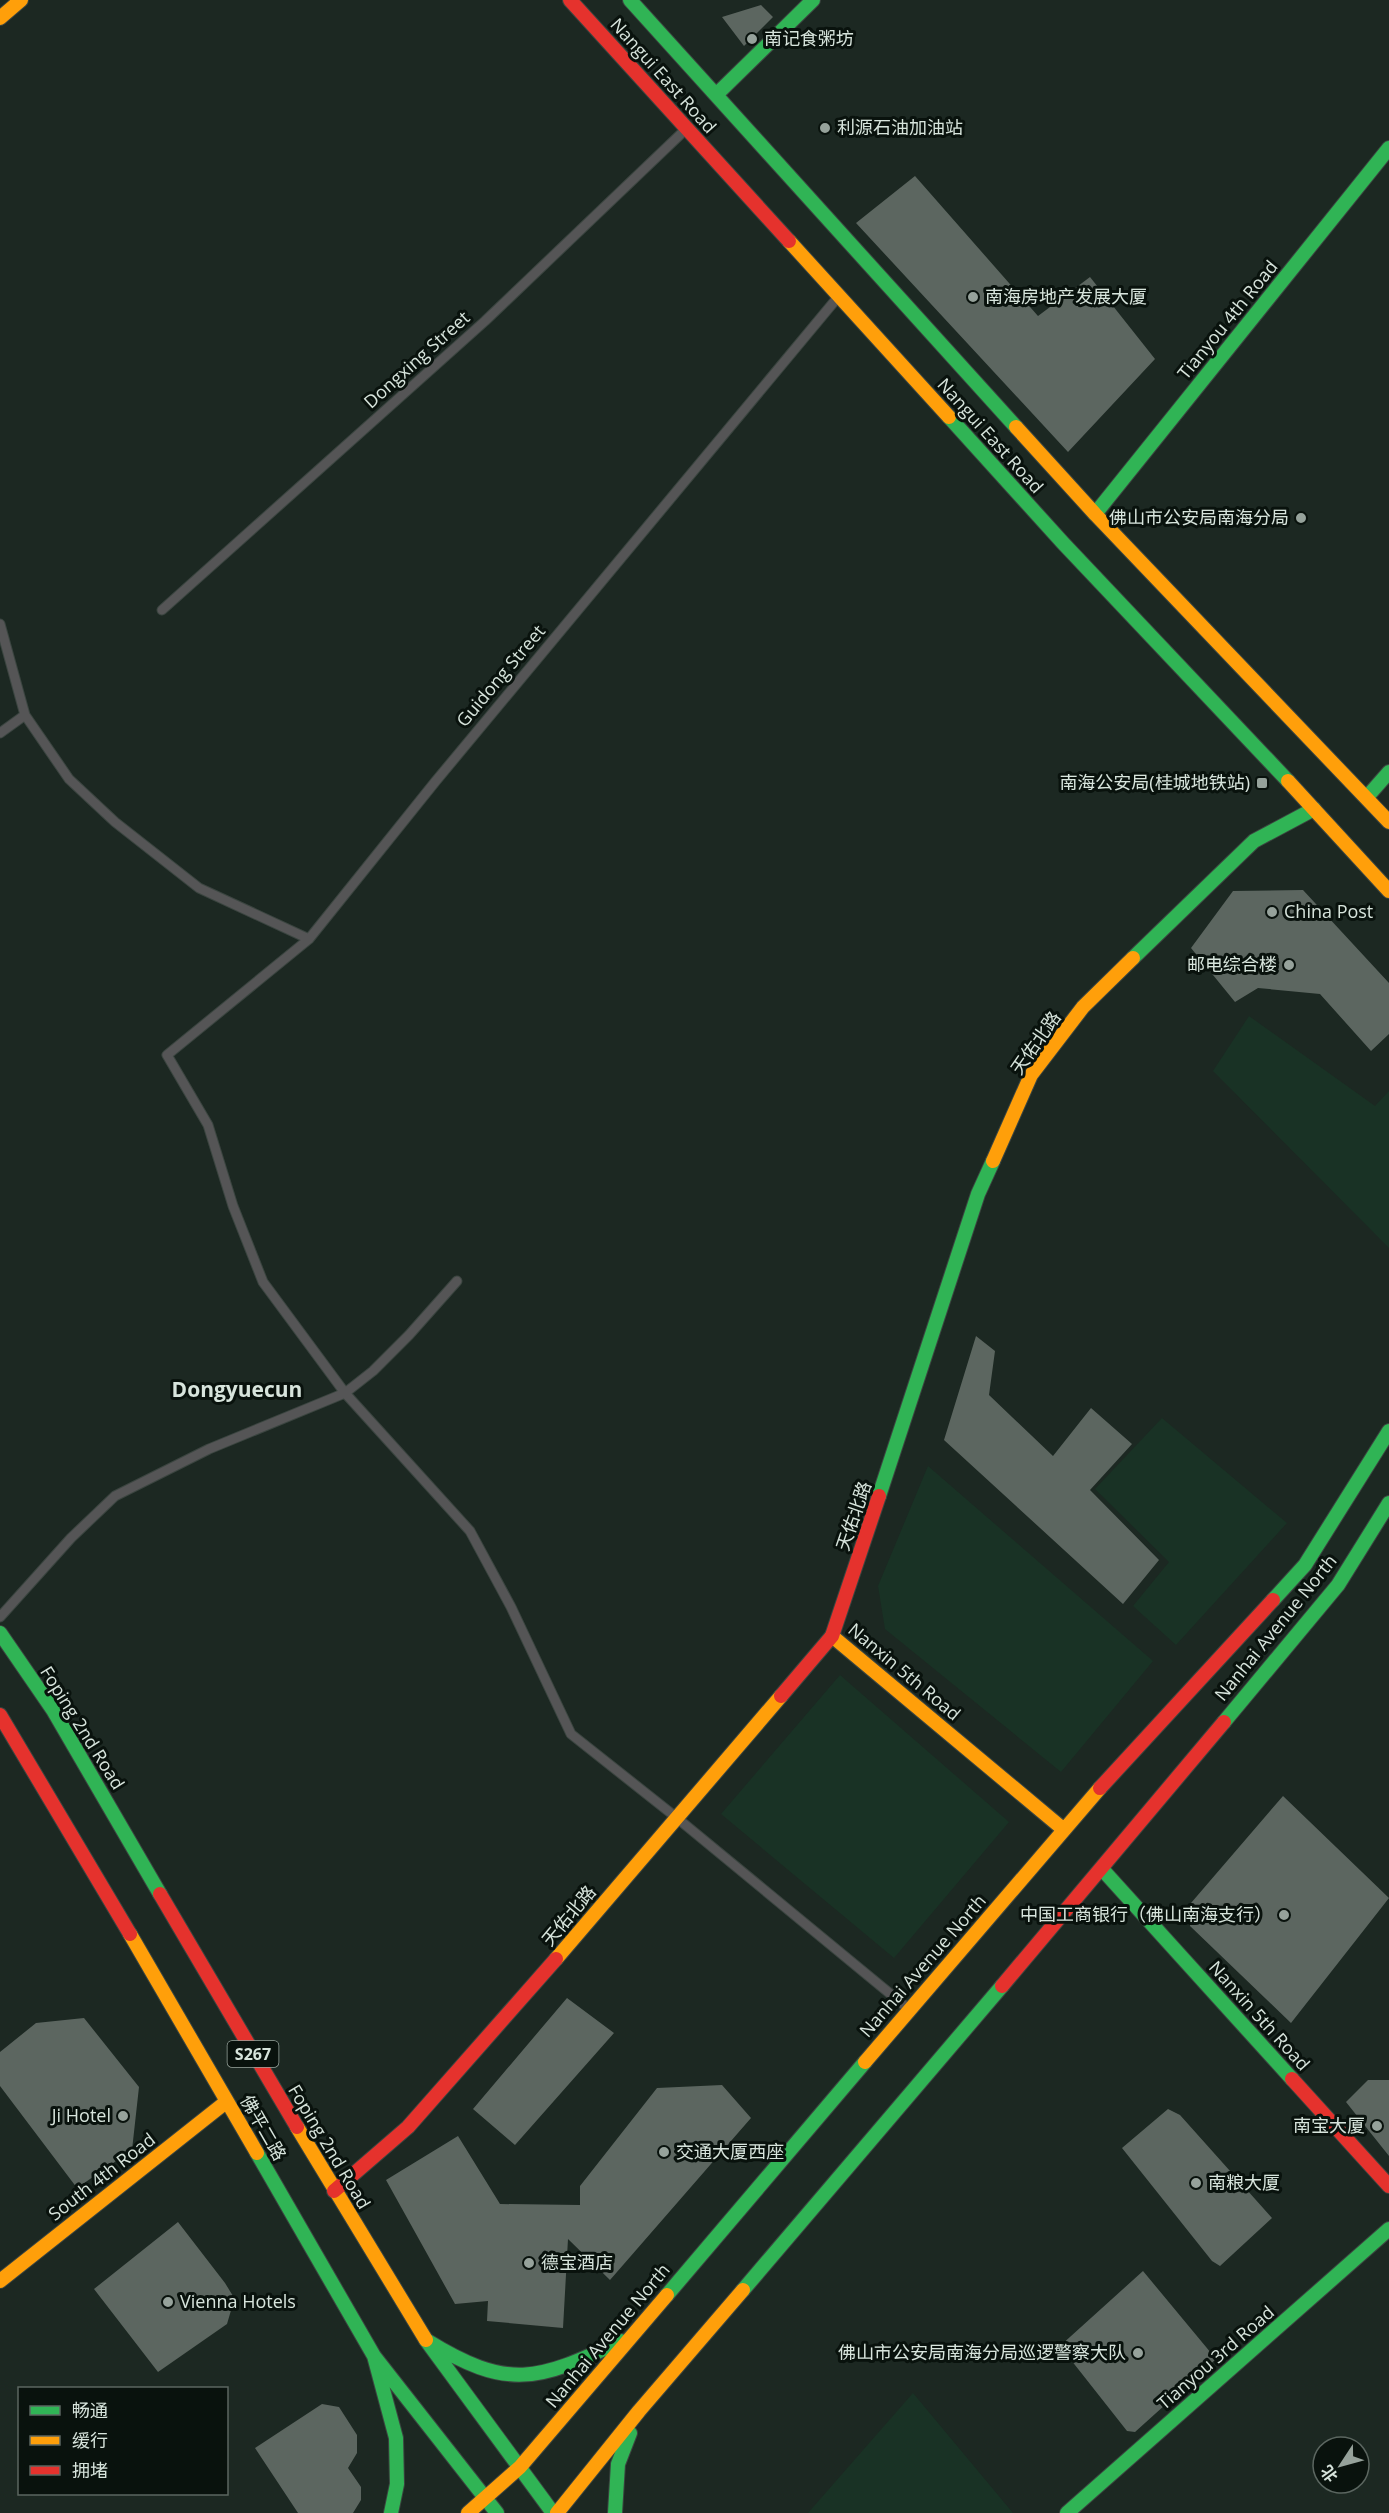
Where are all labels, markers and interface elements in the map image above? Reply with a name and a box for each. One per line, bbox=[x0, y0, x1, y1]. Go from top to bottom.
street label: Nangui East Road bbox=[606, 13, 722, 138]
place label: 南记食粥坊 bbox=[764, 26, 854, 50]
marker: 南记食粥坊 bbox=[745, 32, 759, 46]
place label: 利源石油加油站 bbox=[837, 115, 963, 139]
marker: 利源石油加油站 bbox=[818, 121, 832, 135]
street label: Tianyou 4th Road bbox=[1172, 255, 1283, 384]
place label: 南海房地产发展大厦 bbox=[985, 284, 1147, 308]
marker: 南海房地产发展大厦 bbox=[966, 290, 980, 304]
street label: Dongxing Street bbox=[358, 305, 474, 413]
street label: Nangui East Road bbox=[933, 373, 1049, 498]
place label: 佛山市公安局南海分局 bbox=[1109, 505, 1289, 529]
marker: 佛山市公安局南海分局 bbox=[1294, 511, 1308, 525]
street label: Guidong Street bbox=[450, 619, 550, 731]
place label: 南海公安局(桂城地铁站) bbox=[1059, 770, 1250, 794]
marker: 南海公安局(桂城地铁站) bbox=[1255, 776, 1269, 790]
place label: China Post bbox=[1284, 899, 1373, 923]
marker: China Post bbox=[1265, 905, 1279, 919]
place label: 邮电综合楼 bbox=[1187, 952, 1277, 976]
marker: 邮电综合楼 bbox=[1282, 958, 1296, 972]
street label: 天佑北路 bbox=[1005, 1006, 1066, 1079]
district label: Dongyuecun bbox=[172, 1375, 302, 1403]
street label: 天佑北路 bbox=[830, 1478, 876, 1554]
street label: Nanhai Avenue North bbox=[1209, 1549, 1342, 1705]
street label: Nanxin 5th Road bbox=[843, 1617, 966, 1725]
street label: Foping 2nd Road bbox=[35, 1661, 130, 1794]
street label: 天佑北路 bbox=[536, 1880, 601, 1951]
street label: Nanhai Avenue North bbox=[854, 1889, 991, 2042]
place label: 中国工商银行（佛山南海支行） bbox=[1020, 1902, 1272, 1926]
marker: 中国工商银行（佛山南海支行） bbox=[1277, 1908, 1291, 1922]
street label: Nanxin 5th Road bbox=[1204, 1955, 1315, 2075]
road number: S267 bbox=[228, 2041, 278, 2067]
street label: Foping 2nd Road bbox=[283, 2080, 376, 2213]
street label: 佛平二路 bbox=[235, 2090, 292, 2165]
place label: Ji Hotel bbox=[50, 2103, 111, 2127]
marker: Ji Hotel bbox=[116, 2109, 130, 2123]
place label: 南宝大厦 bbox=[1293, 2113, 1365, 2137]
marker: 南宝大厦 bbox=[1370, 2119, 1384, 2133]
street label: South 4th Road bbox=[43, 2127, 160, 2225]
place label: 交通大厦西座 bbox=[676, 2139, 784, 2163]
marker: 交通大厦西座 bbox=[657, 2145, 671, 2159]
place label: 南粮大厦 bbox=[1208, 2170, 1280, 2194]
marker: 南粮大厦 bbox=[1189, 2176, 1203, 2190]
place label: 德宝酒店 bbox=[541, 2250, 613, 2274]
marker: 德宝酒店 bbox=[522, 2256, 536, 2270]
street label: Nanhai Avenue North bbox=[540, 2258, 675, 2413]
place label: Vienna Hotels bbox=[180, 2289, 296, 2313]
marker: Vienna Hotels bbox=[161, 2295, 175, 2309]
street label: Tianyou 3rd Road bbox=[1152, 2300, 1279, 2415]
place label: 佛山市公安局南海分局巡逻警察大队 bbox=[838, 2340, 1126, 2364]
marker: 佛山市公安局南海分局巡逻警察大队 bbox=[1131, 2346, 1145, 2360]
legend bbox=[18, 2387, 228, 2495]
text: 畅通 bbox=[72, 2398, 108, 2422]
text: 缓行 bbox=[72, 2428, 108, 2452]
north arrow bbox=[1311, 2435, 1371, 2495]
text: 拥堵 bbox=[72, 2458, 108, 2482]
text: 北 bbox=[1315, 2461, 1342, 2487]

